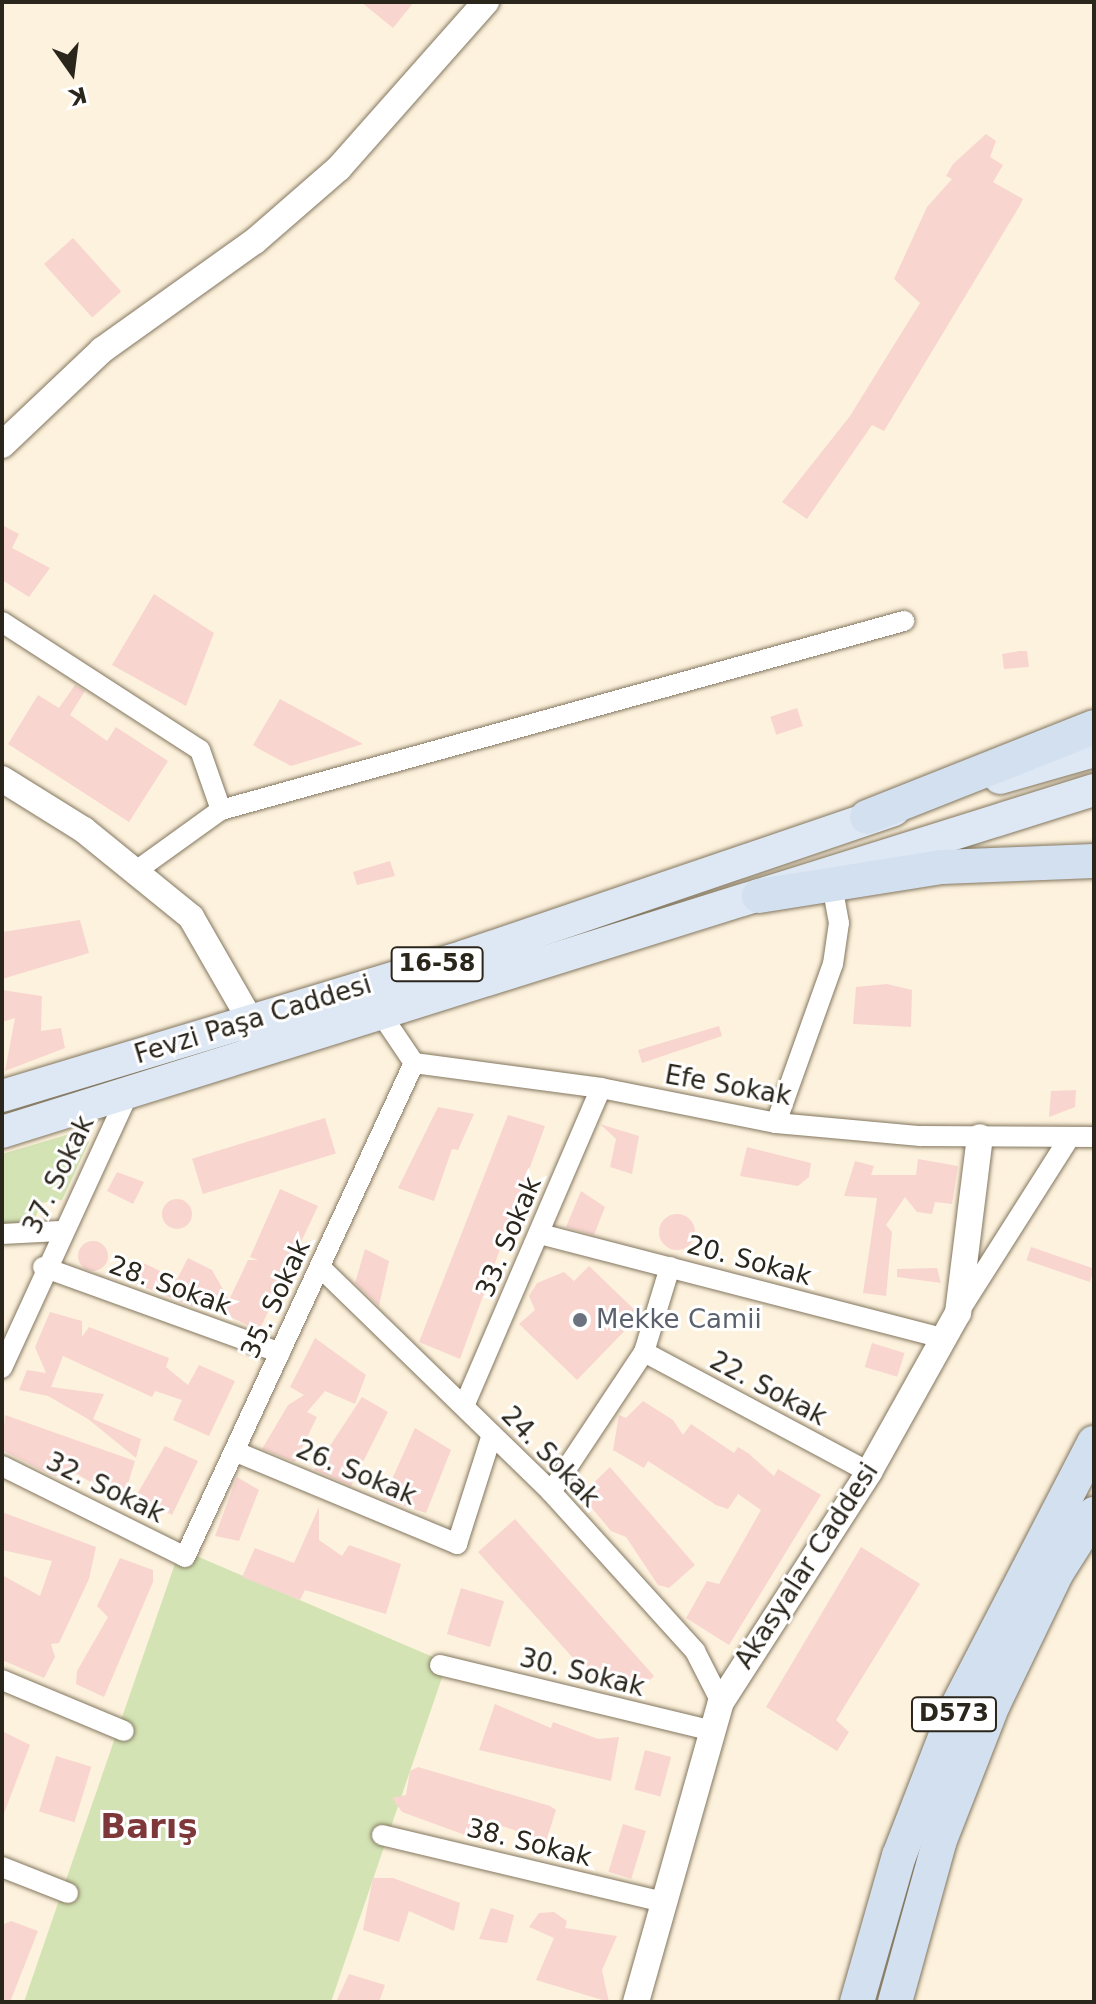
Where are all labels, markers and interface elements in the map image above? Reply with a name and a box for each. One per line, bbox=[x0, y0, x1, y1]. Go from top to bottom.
north arrow bbox=[32, 32, 112, 112]
text: K bbox=[67, 82, 89, 110]
road number: 16-58 bbox=[389, 944, 485, 984]
street label: Fevzi Paşa Caddesi bbox=[131, 969, 375, 1071]
street label: Efe Sokak bbox=[662, 1060, 794, 1112]
street label: 37. Sokak bbox=[17, 1111, 101, 1239]
street label: 33. Sokak bbox=[470, 1172, 548, 1302]
street label: 20. Sokak bbox=[683, 1229, 815, 1293]
street label: 35. Sokak bbox=[235, 1235, 317, 1363]
street label: 28. Sokak bbox=[105, 1250, 235, 1322]
place label: Mekke Camii bbox=[596, 1304, 762, 1336]
marker: Mekke Camii bbox=[571, 1311, 589, 1329]
street label: 22. Sokak bbox=[704, 1345, 832, 1433]
street label: 24. Sokak bbox=[494, 1400, 606, 1514]
street label: 26. Sokak bbox=[291, 1434, 421, 1512]
street label: 32. Sokak bbox=[41, 1446, 169, 1530]
street label: Akasyalar Caddesi bbox=[729, 1457, 885, 1675]
street label: 30. Sokak bbox=[516, 1642, 648, 1704]
road number: D573 bbox=[910, 1694, 998, 1734]
district label: Barış bbox=[100, 1807, 198, 1847]
street label: 38. Sokak bbox=[463, 1812, 595, 1874]

